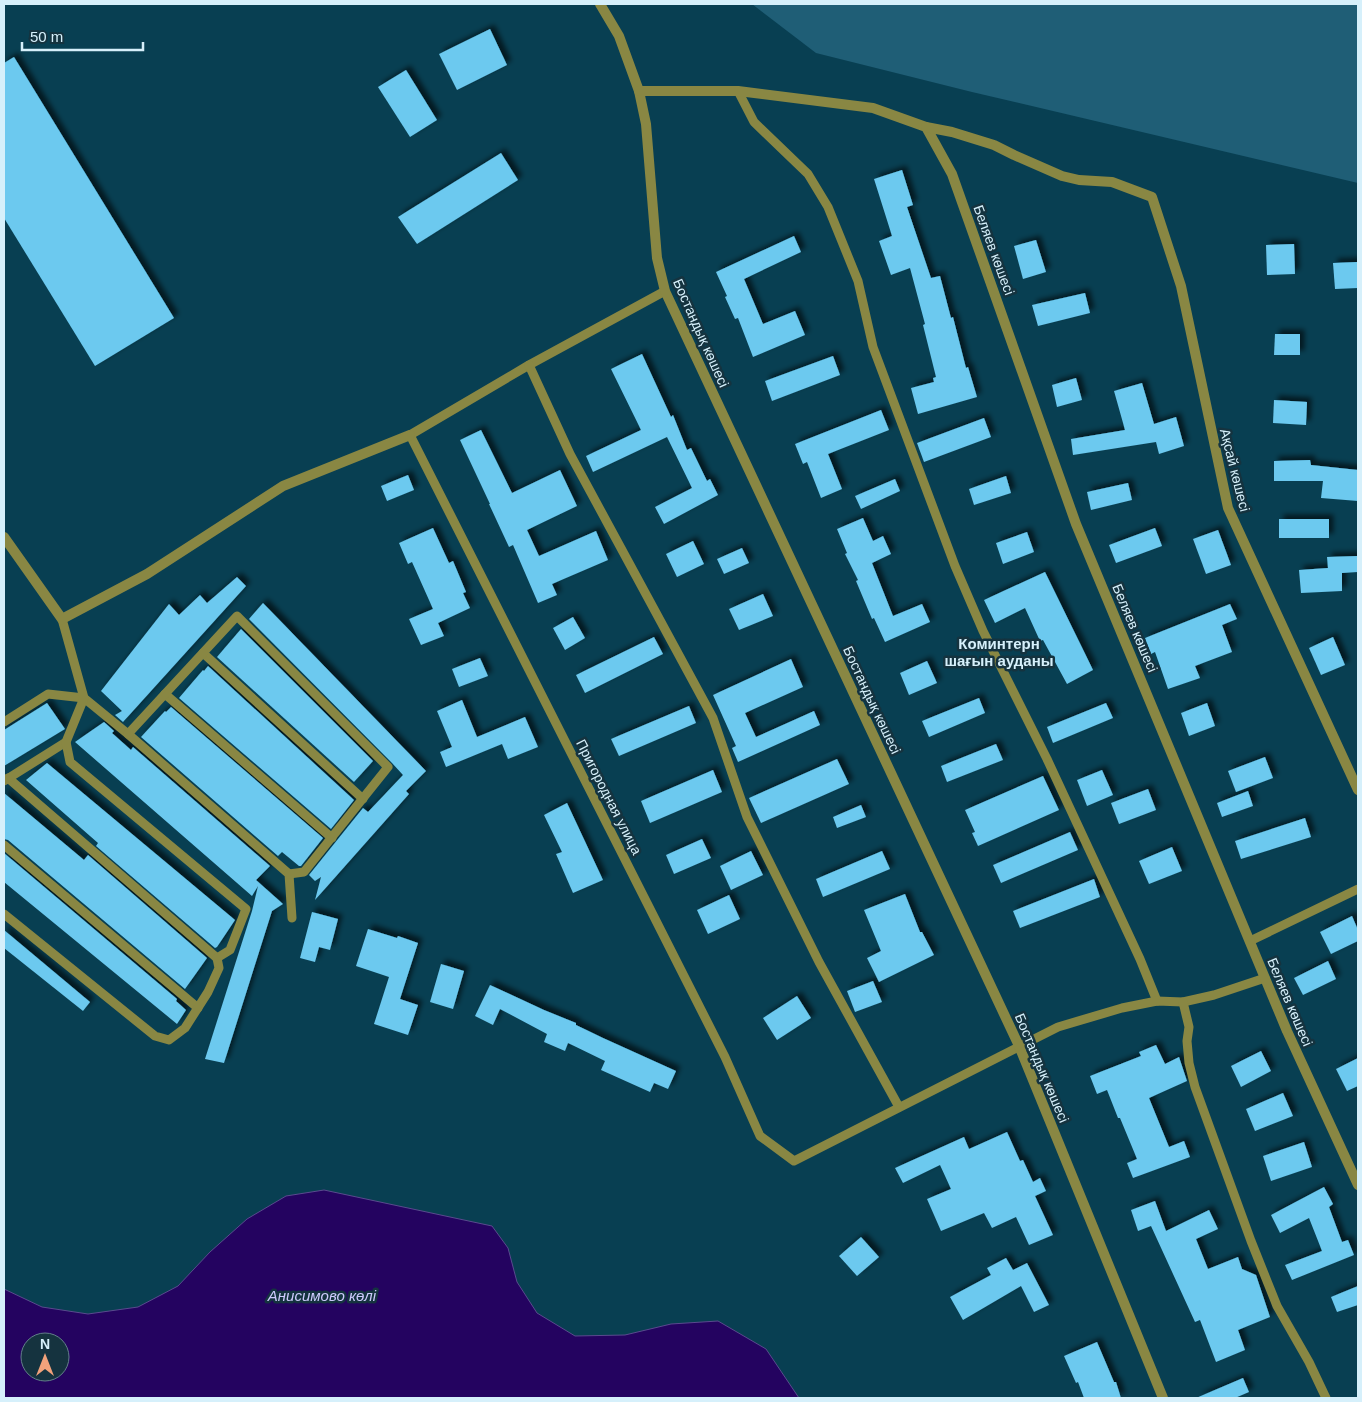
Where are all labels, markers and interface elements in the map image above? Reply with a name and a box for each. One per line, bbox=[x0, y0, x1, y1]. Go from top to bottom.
scale bar bbox=[22, 20, 144, 52]
text: 50 m bbox=[30, 28, 63, 45]
street label: Беляев көшесі bbox=[970, 203, 1018, 297]
street label: Бостандық көшесі bbox=[670, 276, 732, 390]
street label: Ақсай көшесі bbox=[1217, 427, 1253, 513]
street label: Беляев көшесі bbox=[1109, 581, 1161, 675]
district label: Коминтерн шағын ауданы bbox=[944, 635, 1054, 669]
street label: Бостандық көшесі bbox=[840, 644, 904, 756]
street label: Пригородная улица bbox=[573, 737, 645, 857]
street label: Беляев көшесі bbox=[1264, 955, 1316, 1049]
street label: Бостандық көшесі bbox=[1012, 1011, 1072, 1125]
water label: Анисимово көлі bbox=[267, 1287, 377, 1304]
north arrow bbox=[20, 1332, 70, 1382]
text: N bbox=[40, 1336, 50, 1352]

